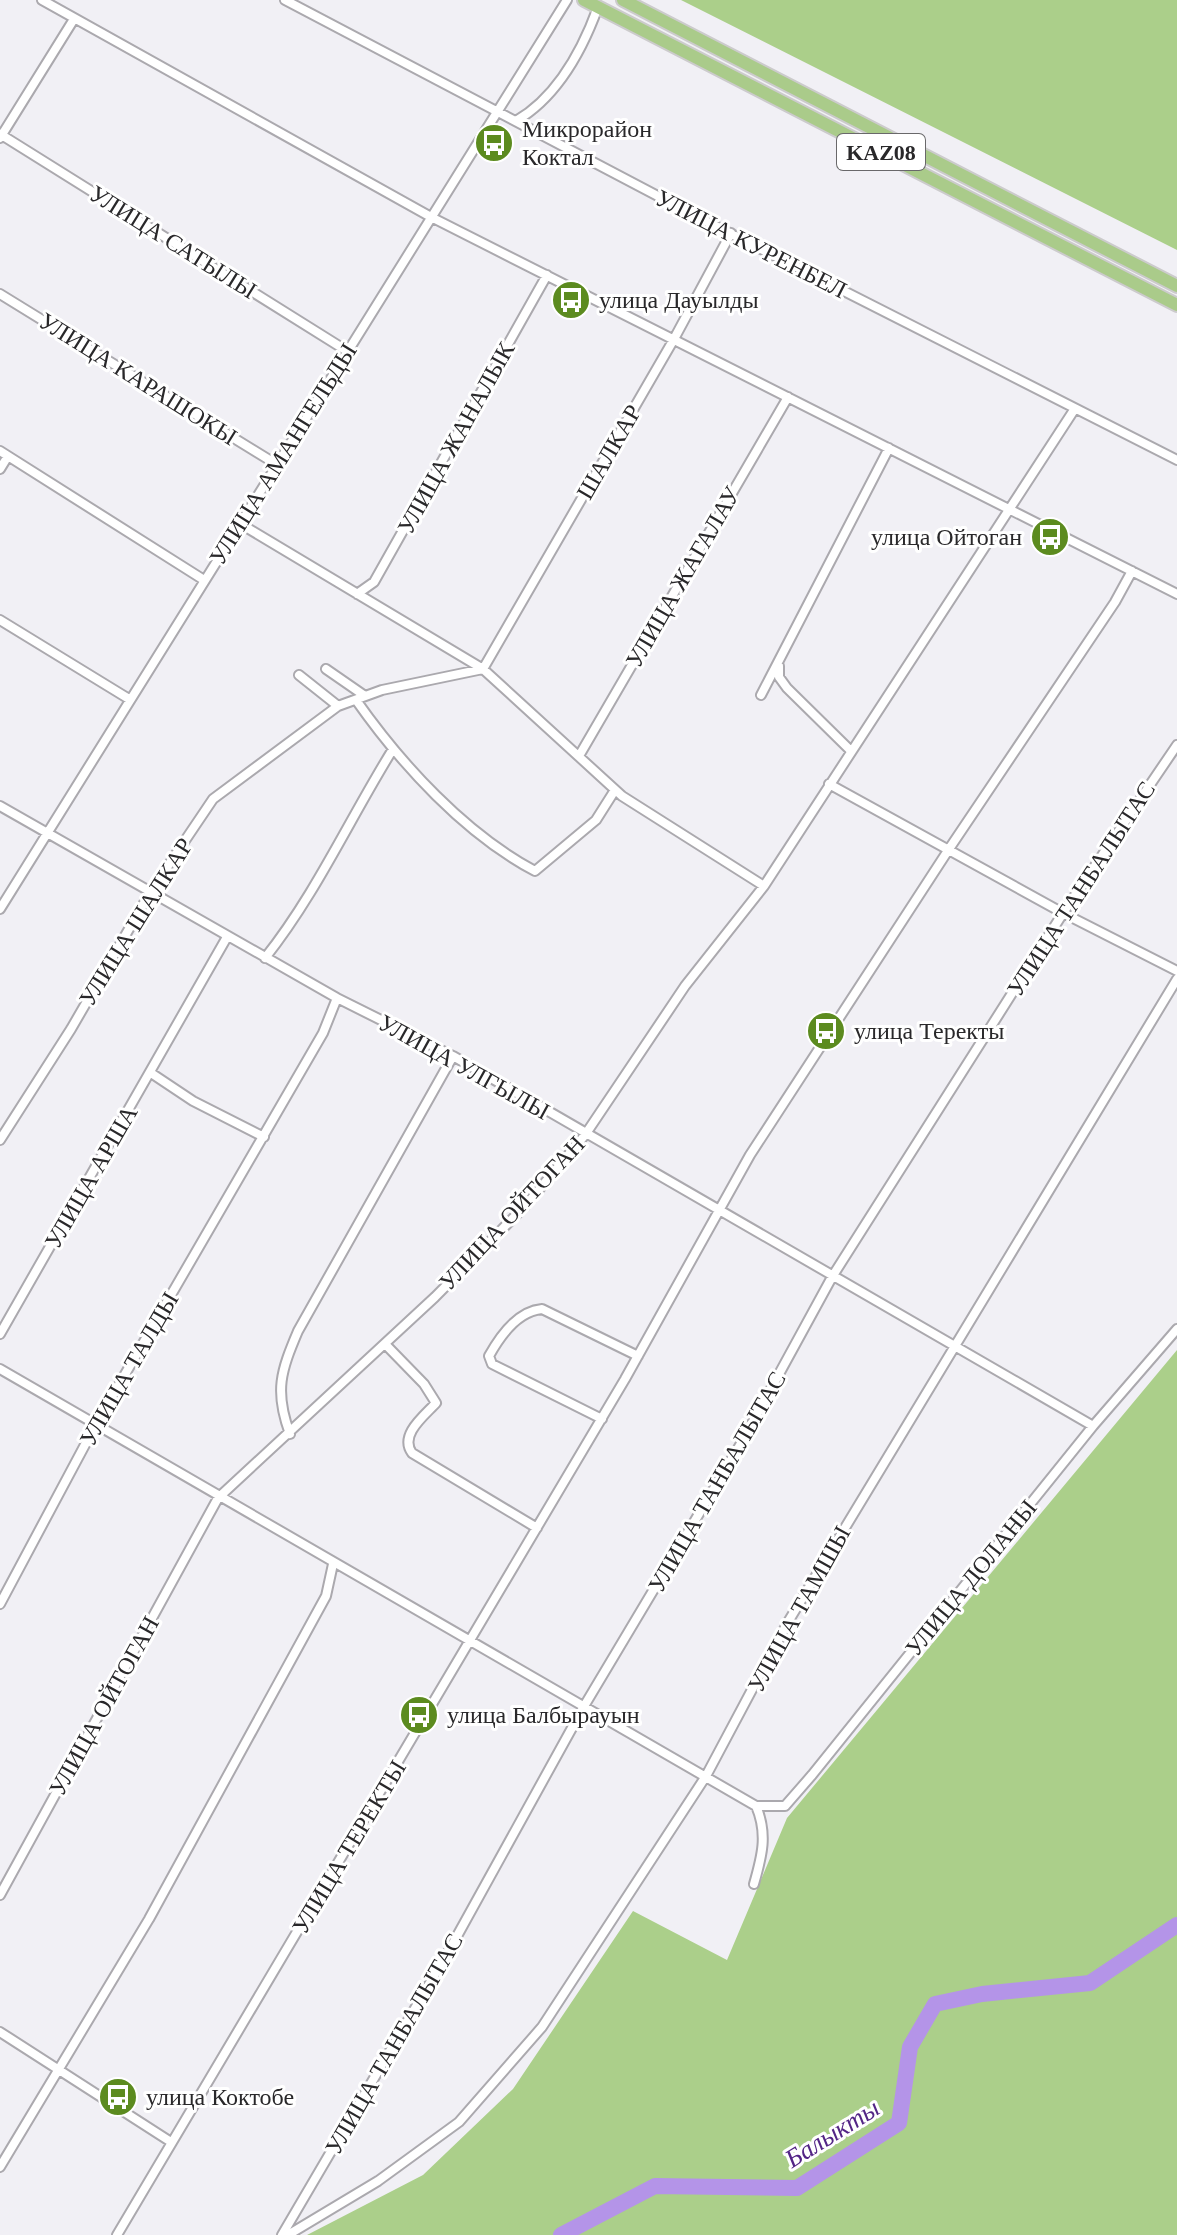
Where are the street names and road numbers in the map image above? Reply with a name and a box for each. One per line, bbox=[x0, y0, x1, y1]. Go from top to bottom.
road number: KAZ08 bbox=[837, 134, 925, 170]
street label: УЛИЦА САТЫЛЫ bbox=[85, 180, 261, 304]
street label: УЛИЦА КУРЕНБЕЛ bbox=[651, 185, 851, 303]
street label: УЛИЦА КАРАШОКЫ bbox=[34, 308, 242, 450]
street label: УЛИЦА ЖАНАЛЫК bbox=[392, 337, 520, 538]
street label: УЛИЦА АМАНГЕЛЬДЫ bbox=[204, 339, 362, 569]
street label: ШАЛКАР bbox=[572, 400, 646, 504]
street label: УЛИЦА ЖАГАЛАУ bbox=[621, 482, 745, 672]
street label: УЛИЦА ТАНБАЛЫТАС bbox=[1002, 777, 1160, 1001]
street label: УЛИЦА ШАЛКАР bbox=[74, 833, 198, 1011]
street label: УЛИЦА УЛГЫЛЫ bbox=[374, 1009, 554, 1125]
street label: УЛИЦА АРША bbox=[40, 1100, 143, 1253]
street label: УЛИЦА ОЙТОГАН bbox=[434, 1131, 590, 1295]
street label: УЛИЦА ТАЛДЫ bbox=[75, 1288, 184, 1450]
street label: УЛИЦА ТАНБАЛЫТАС bbox=[643, 1367, 791, 1597]
street label: УЛИЦА ДОЛАНЫ bbox=[900, 1495, 1042, 1661]
street label: УЛИЦА ТАМШЫ bbox=[743, 1521, 855, 1697]
street label: УЛИЦА ОЙТОГАН bbox=[44, 1612, 164, 1800]
street label: УЛИЦА ТЕРЕКТЫ bbox=[287, 1756, 411, 1938]
street label: УЛИЦА ТАНБАЛЫТАС bbox=[320, 1929, 468, 2159]

